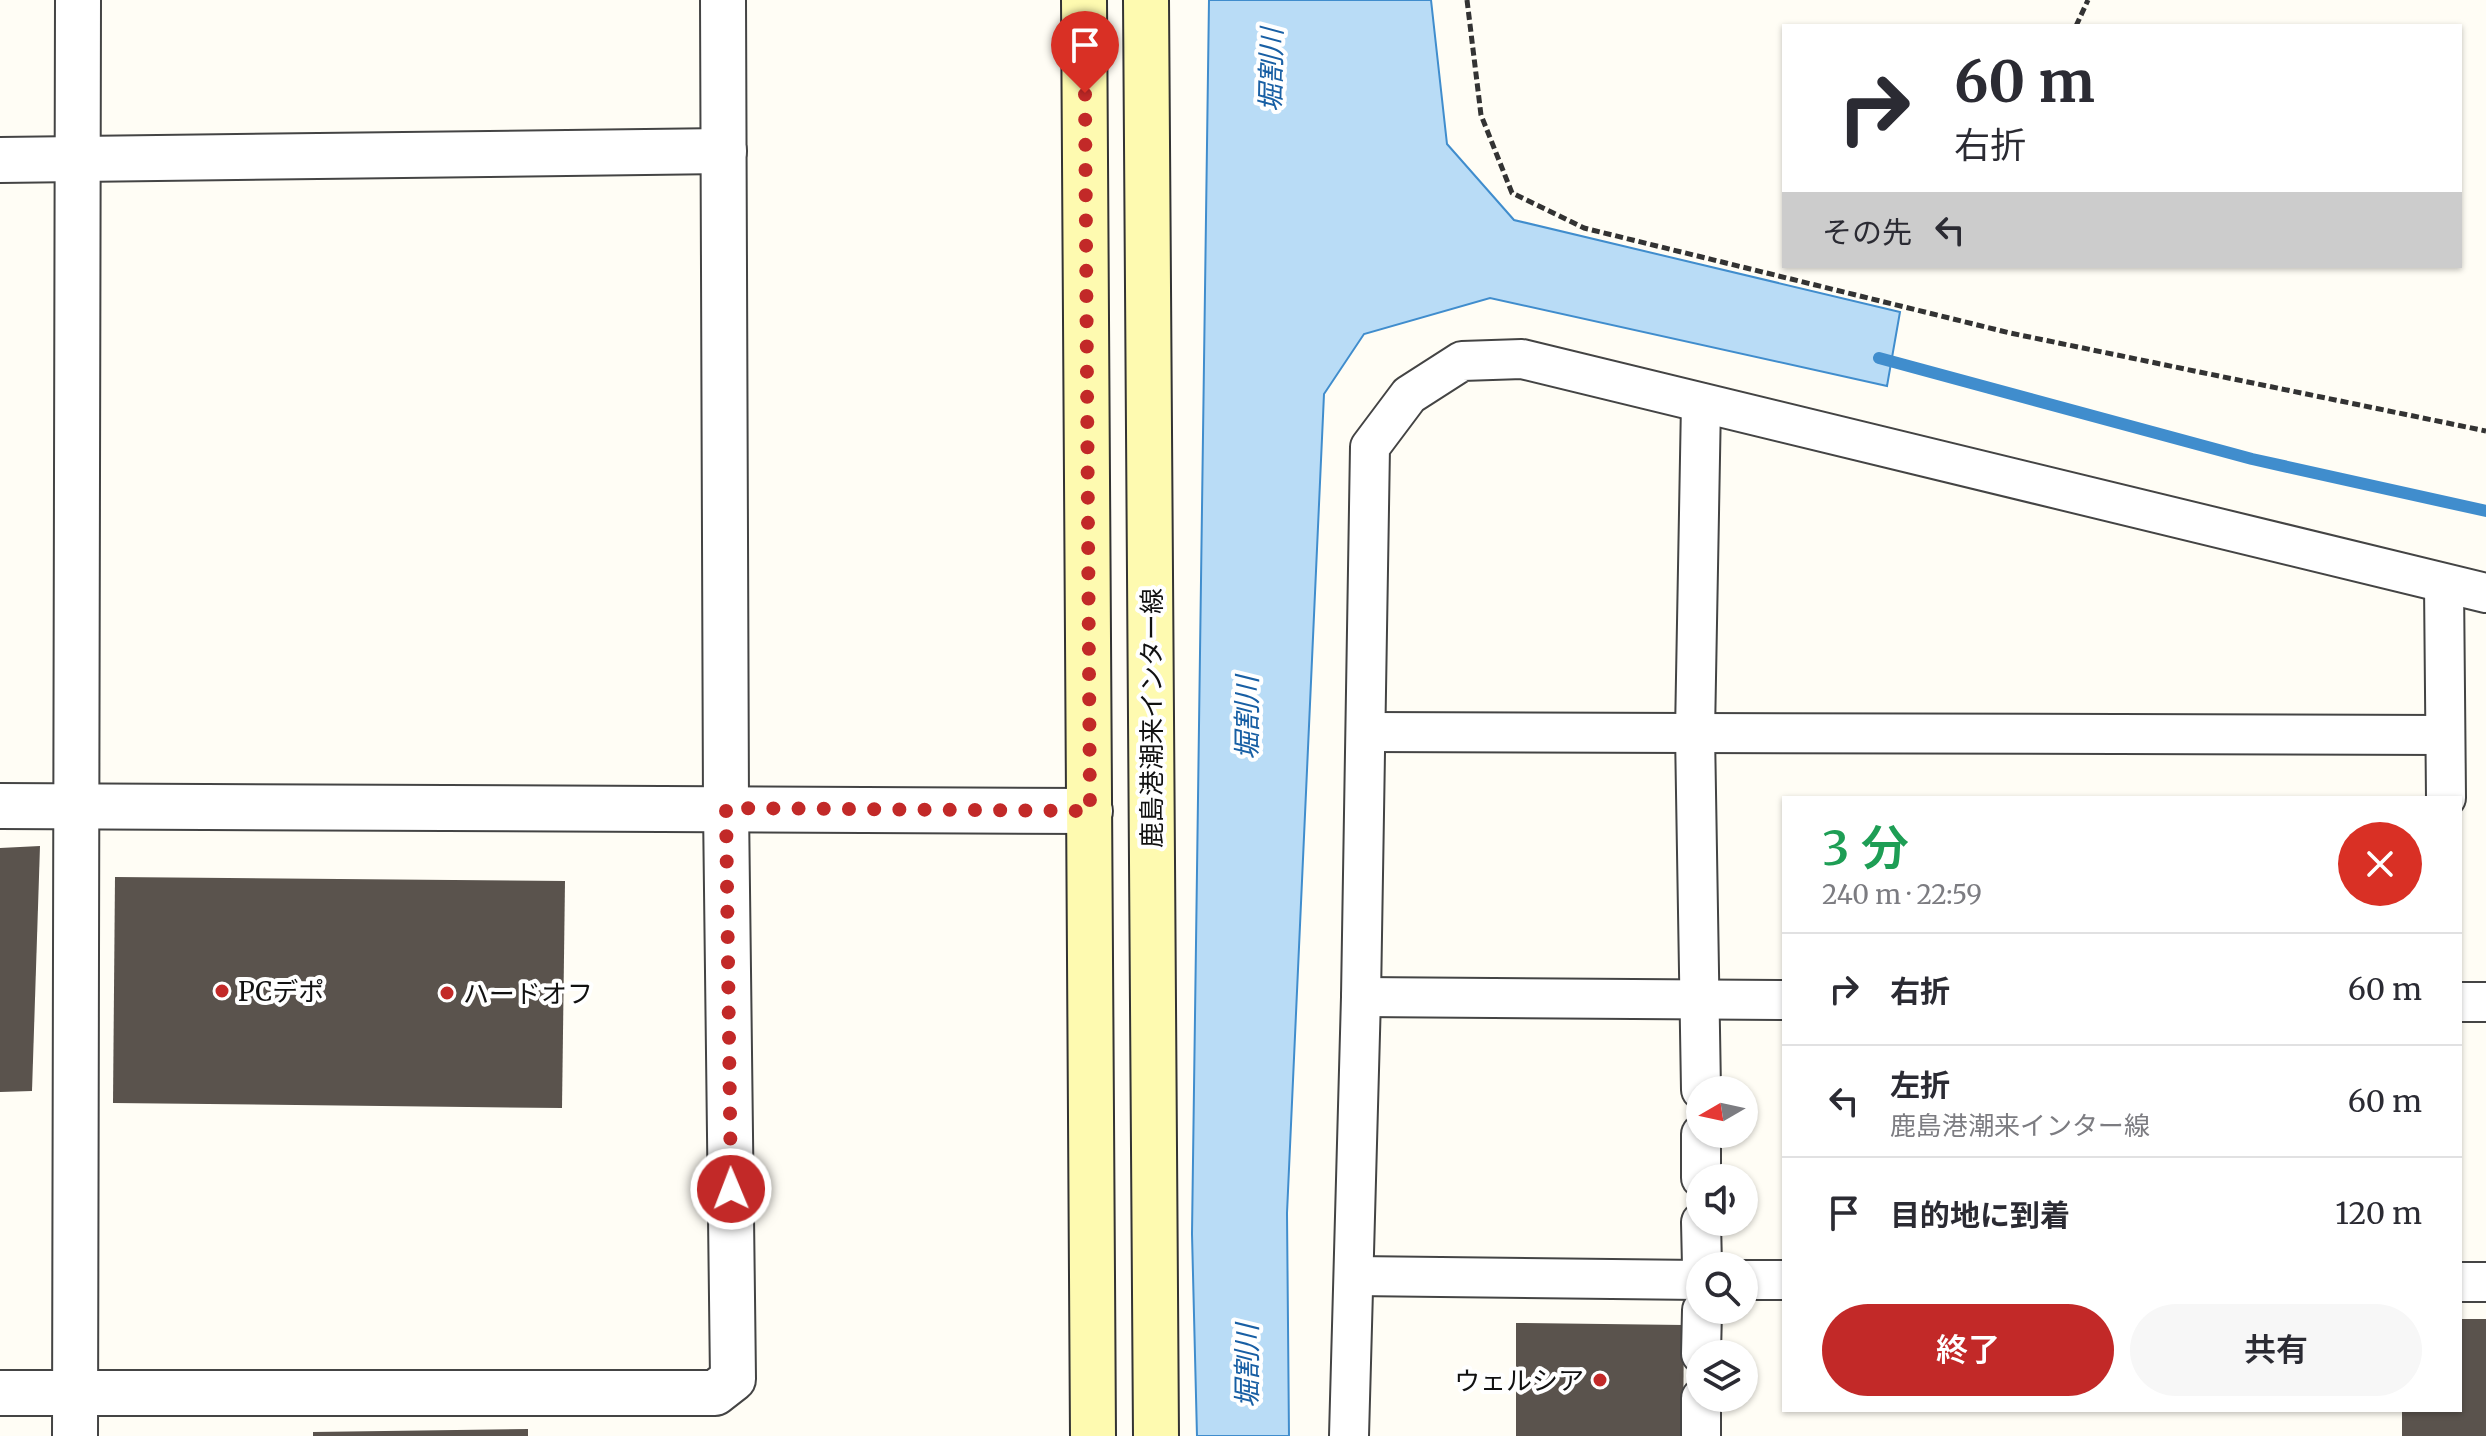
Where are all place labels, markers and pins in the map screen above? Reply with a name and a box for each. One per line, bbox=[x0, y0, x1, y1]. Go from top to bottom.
pin bbox=[1051, 11, 1119, 93]
place label: PCデポ bbox=[238, 975, 324, 1008]
place label: ハードオフ bbox=[463, 977, 593, 1010]
marker: PCデポ bbox=[213, 982, 231, 1000]
marker: ハードオフ bbox=[438, 984, 456, 1002]
place label: ウェルシア bbox=[1454, 1364, 1584, 1397]
marker: ウェルシア bbox=[1591, 1371, 1609, 1389]

